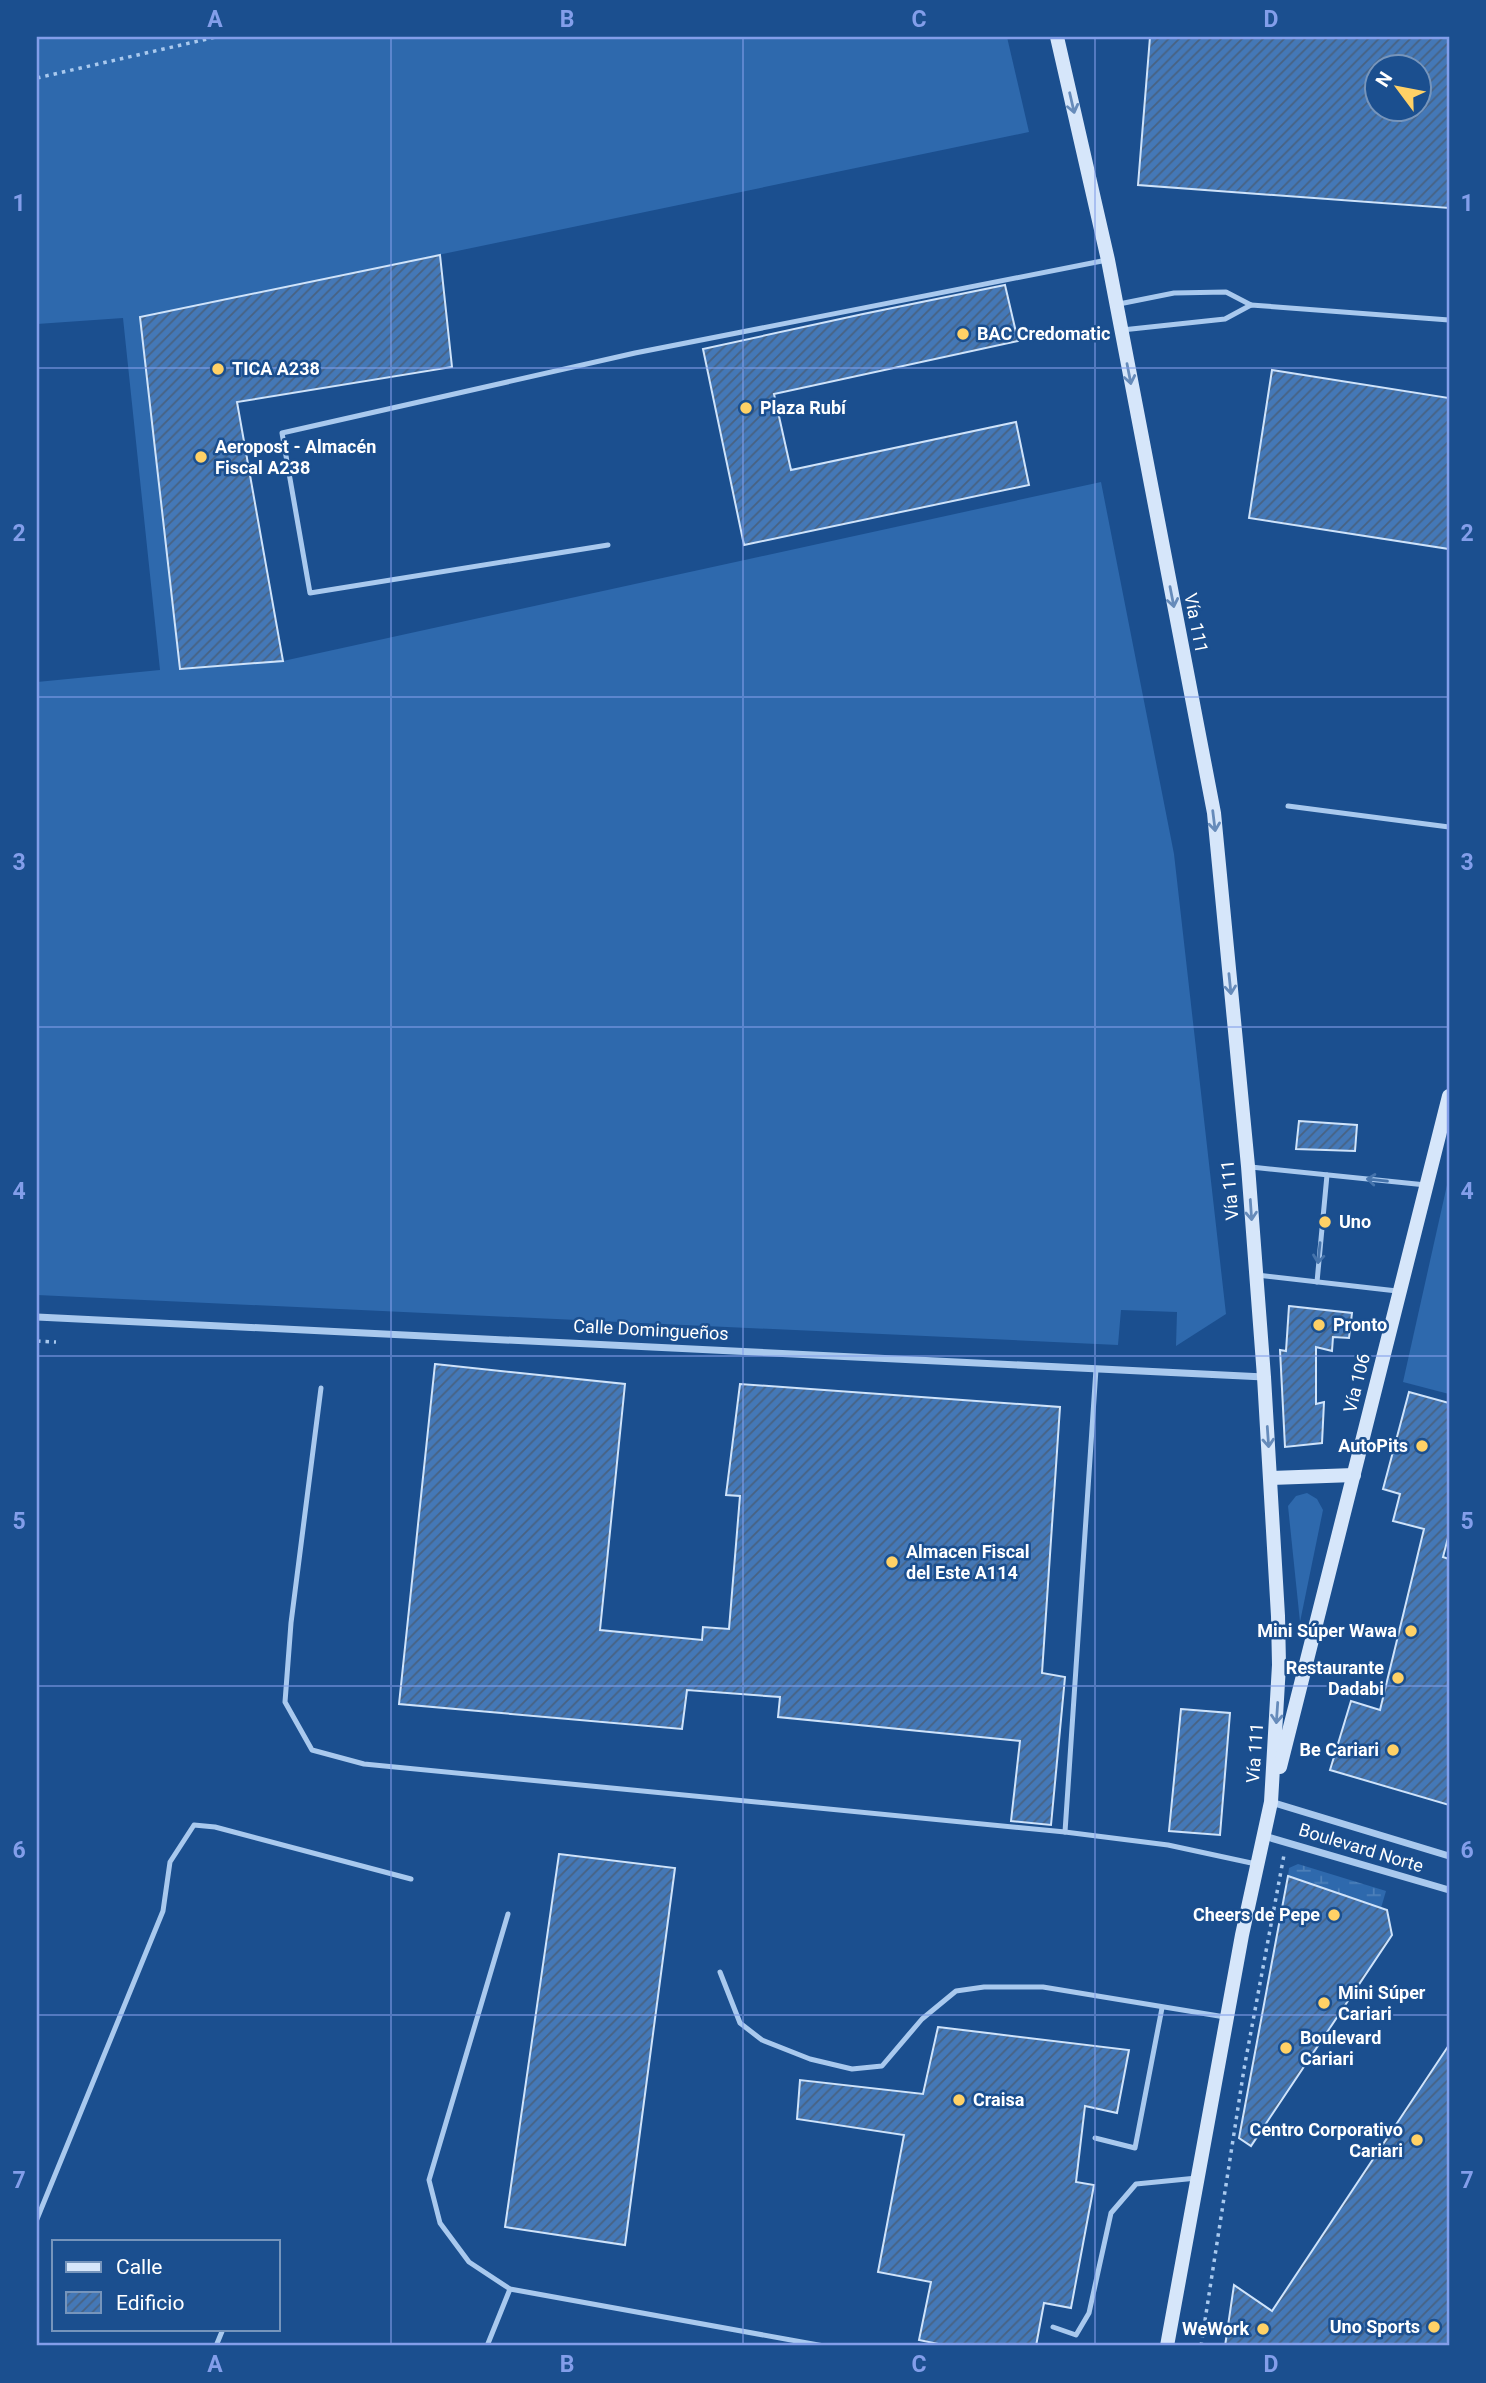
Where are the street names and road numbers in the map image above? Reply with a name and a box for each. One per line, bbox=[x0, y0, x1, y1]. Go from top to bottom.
street label: Vía 111 bbox=[1180, 591, 1213, 655]
street label: Vía 111 bbox=[1216, 1159, 1243, 1221]
street label: Calle Domingueños bbox=[573, 1315, 729, 1344]
street label: Vía 106 bbox=[1339, 1351, 1374, 1415]
street label: Vía 111 bbox=[1242, 1722, 1267, 1784]
street label: Boulevard Norte bbox=[1296, 1819, 1426, 1876]

